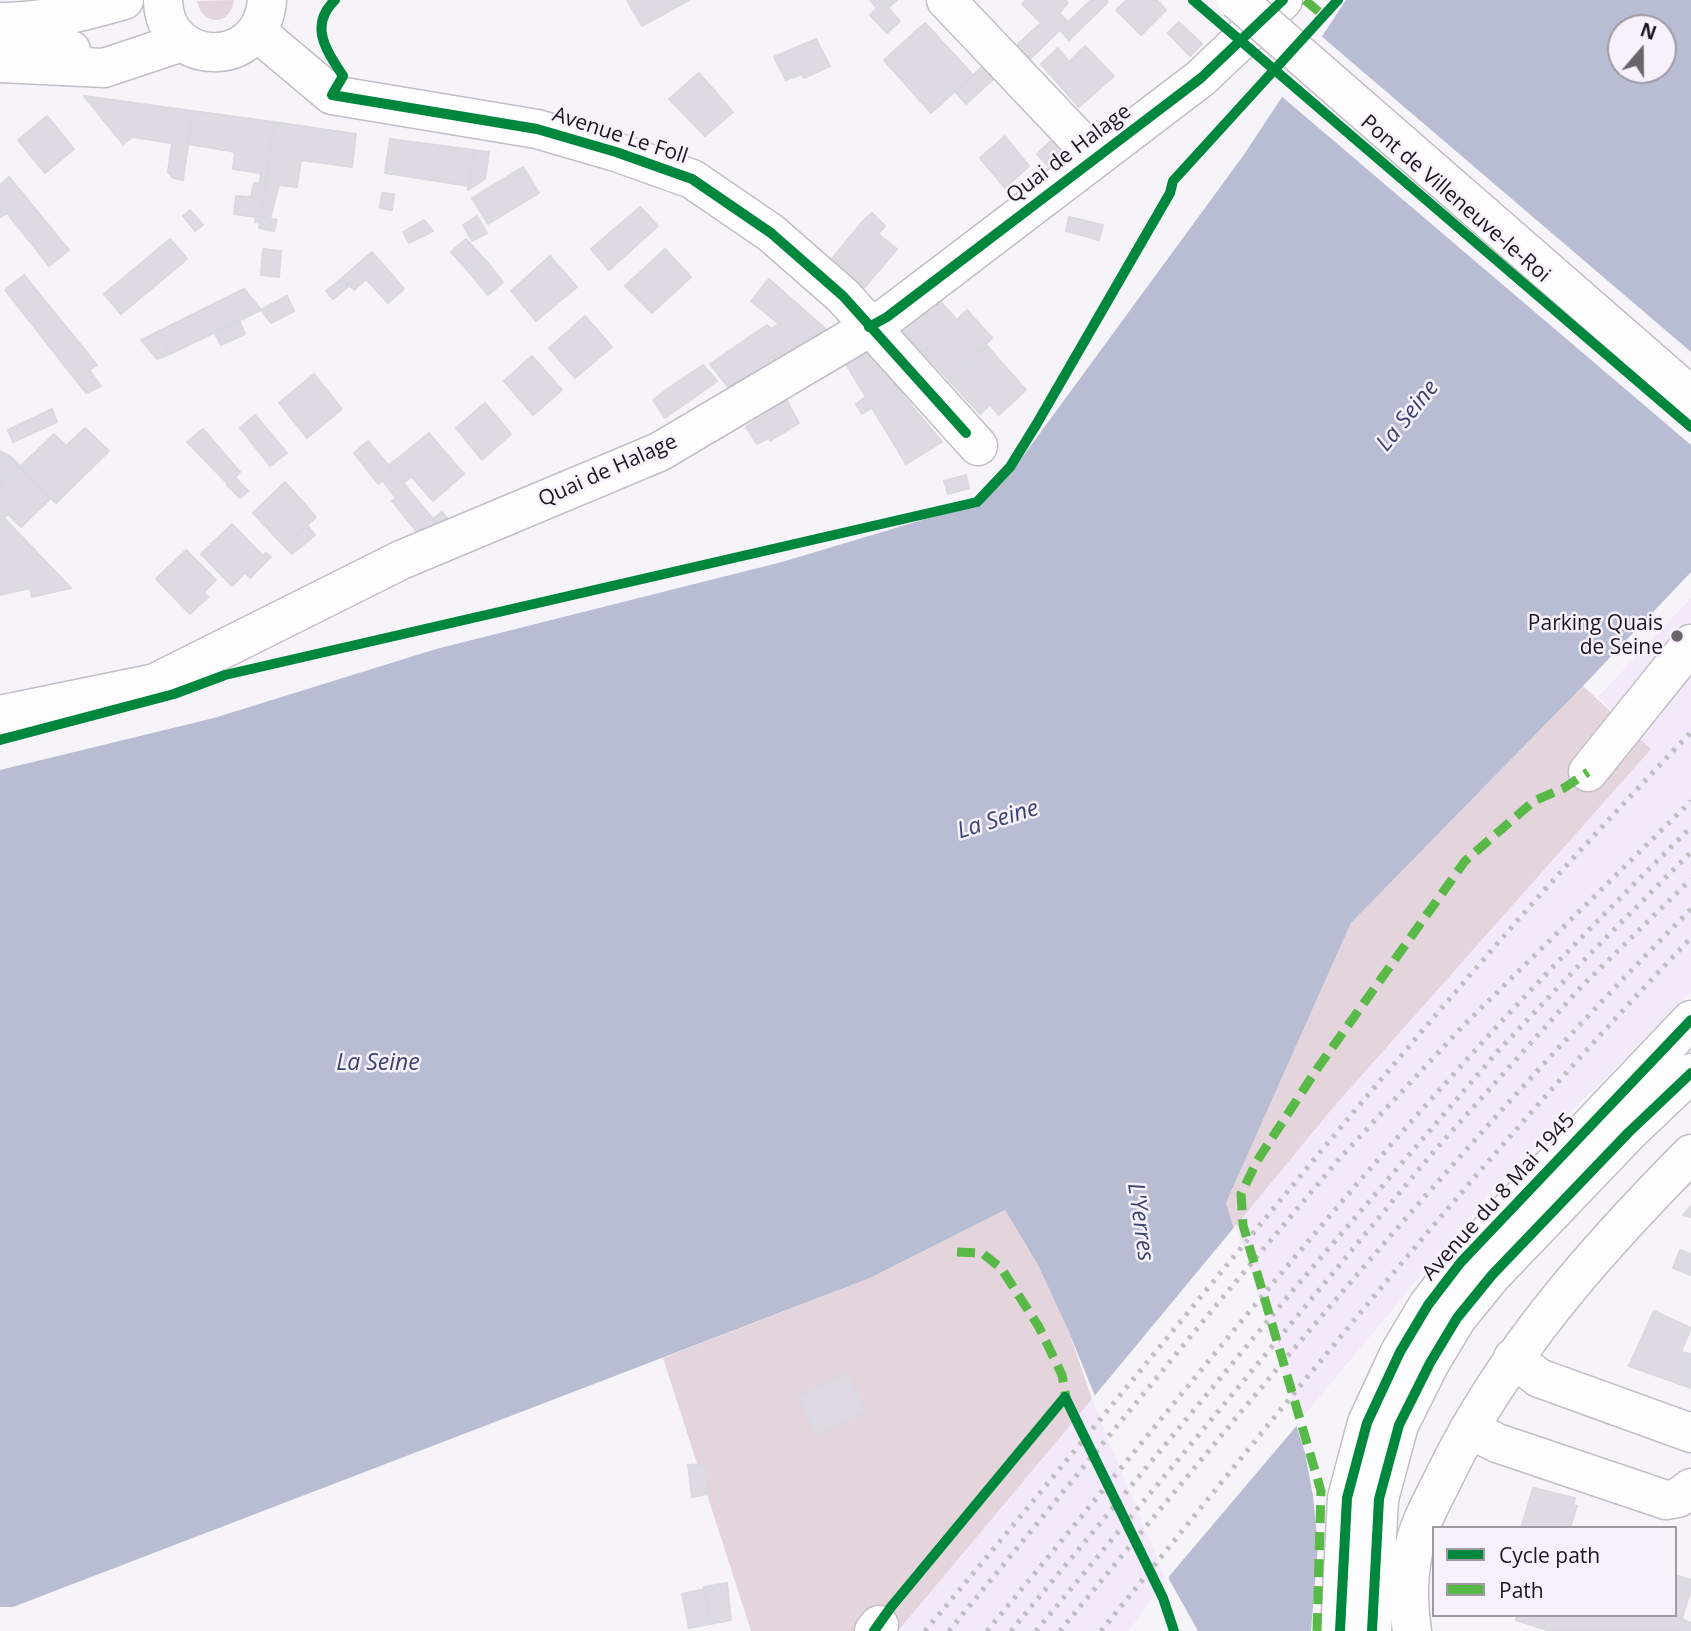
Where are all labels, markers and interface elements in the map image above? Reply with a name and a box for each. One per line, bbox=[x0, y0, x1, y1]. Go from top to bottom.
north arrow bbox=[1607, 14, 1677, 84]
text: N bbox=[1637, 16, 1660, 46]
street label: Quai de Halage bbox=[1002, 99, 1136, 209]
street label: Avenue Le Foll bbox=[549, 102, 691, 170]
street label: Pont de Villeneuve-le-Roi bbox=[1355, 110, 1555, 288]
water label: La Seine bbox=[1371, 375, 1445, 457]
street label: Quai de Halage bbox=[535, 429, 681, 513]
place label: Parking Quais de Seine bbox=[1528, 611, 1663, 661]
marker: Parking Quais de Seine bbox=[1669, 628, 1685, 644]
water label: La Seine bbox=[954, 795, 1042, 845]
water label: La Seine bbox=[336, 1049, 420, 1077]
street label: Avenue du 8 Mai 1945 bbox=[1417, 1108, 1581, 1286]
water label: L'Yerres bbox=[1121, 1181, 1159, 1263]
legend bbox=[1432, 1526, 1677, 1617]
text: Cycle path bbox=[1499, 1541, 1600, 1569]
text: Path bbox=[1499, 1576, 1544, 1604]

